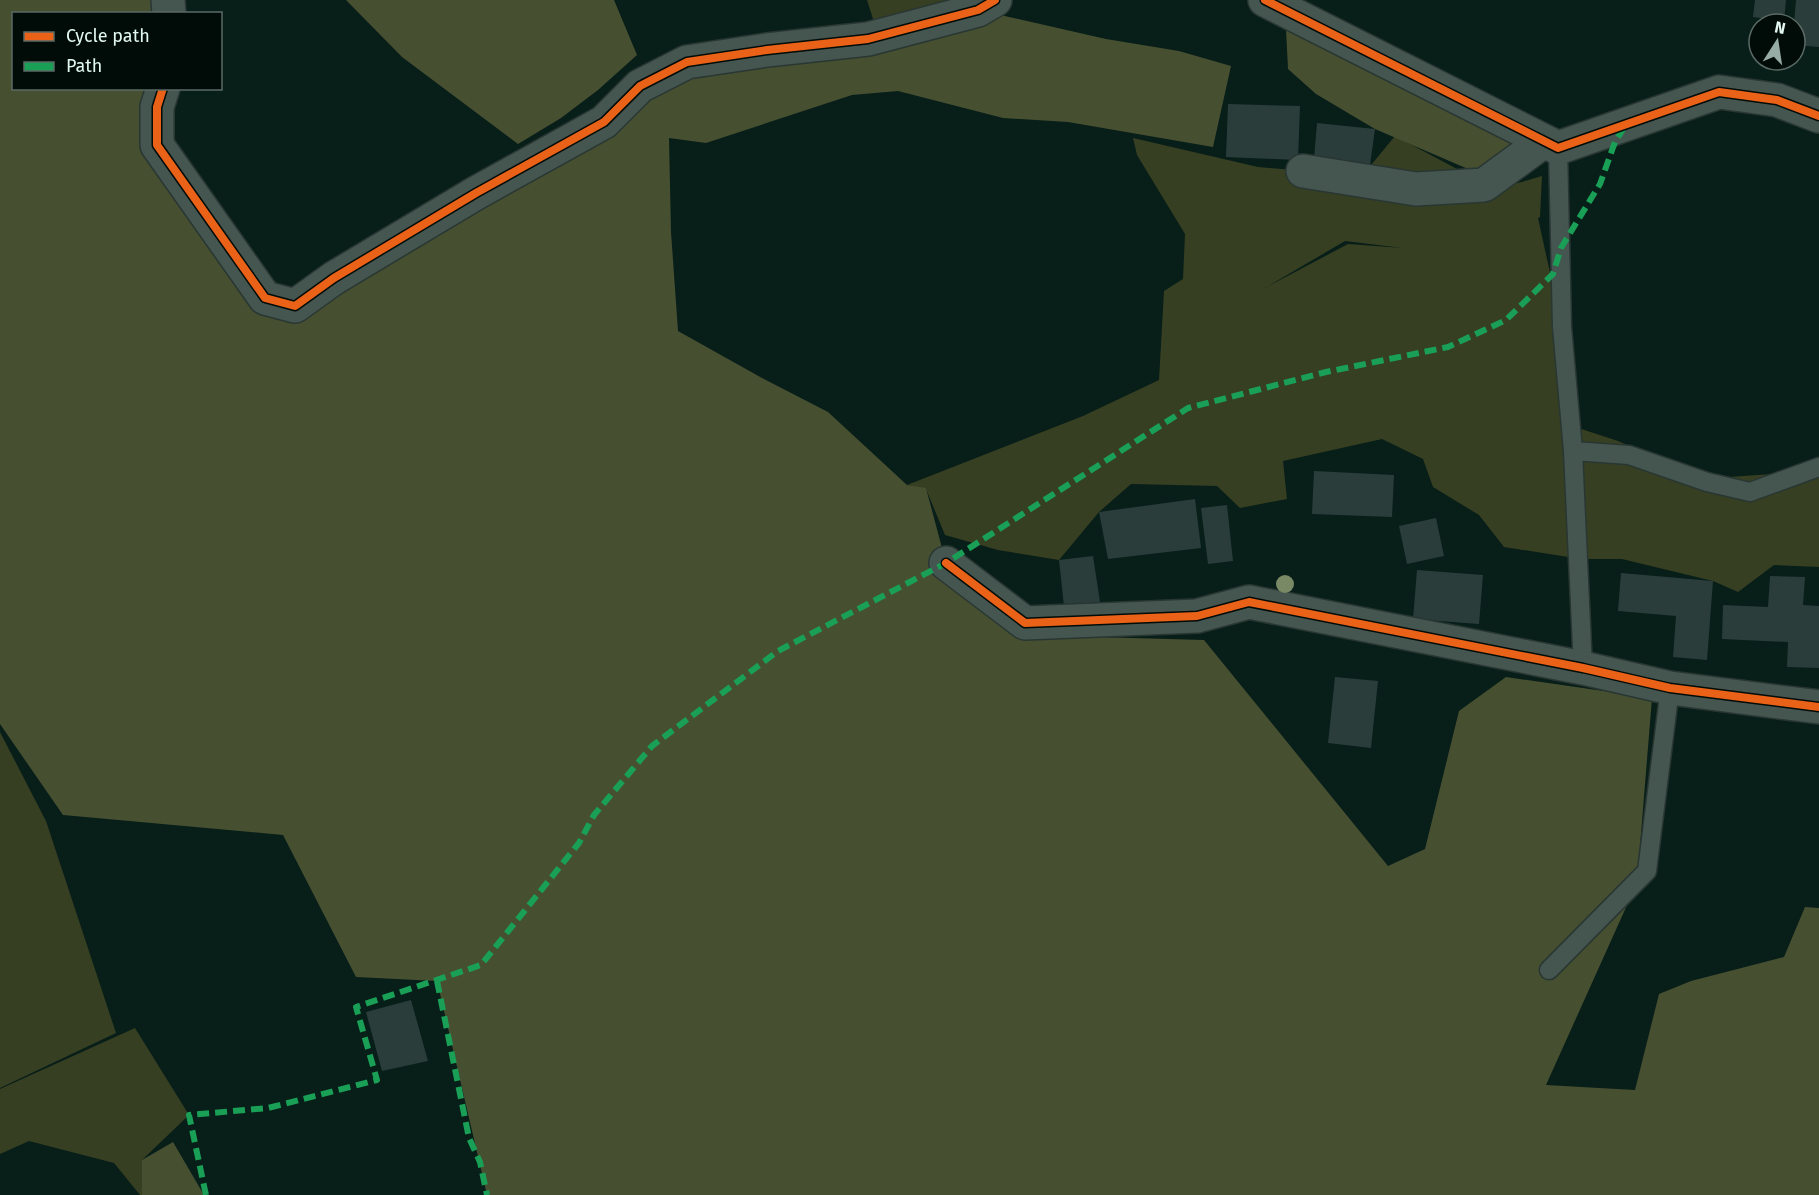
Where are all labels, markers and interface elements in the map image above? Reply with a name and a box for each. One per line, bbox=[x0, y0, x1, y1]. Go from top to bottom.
legend bbox=[12, 12, 222, 90]
north arrow bbox=[1747, 12, 1807, 72]
text: N bbox=[1773, 17, 1787, 38]
text: Cycle path bbox=[66, 25, 150, 47]
text: Path bbox=[66, 55, 102, 77]

